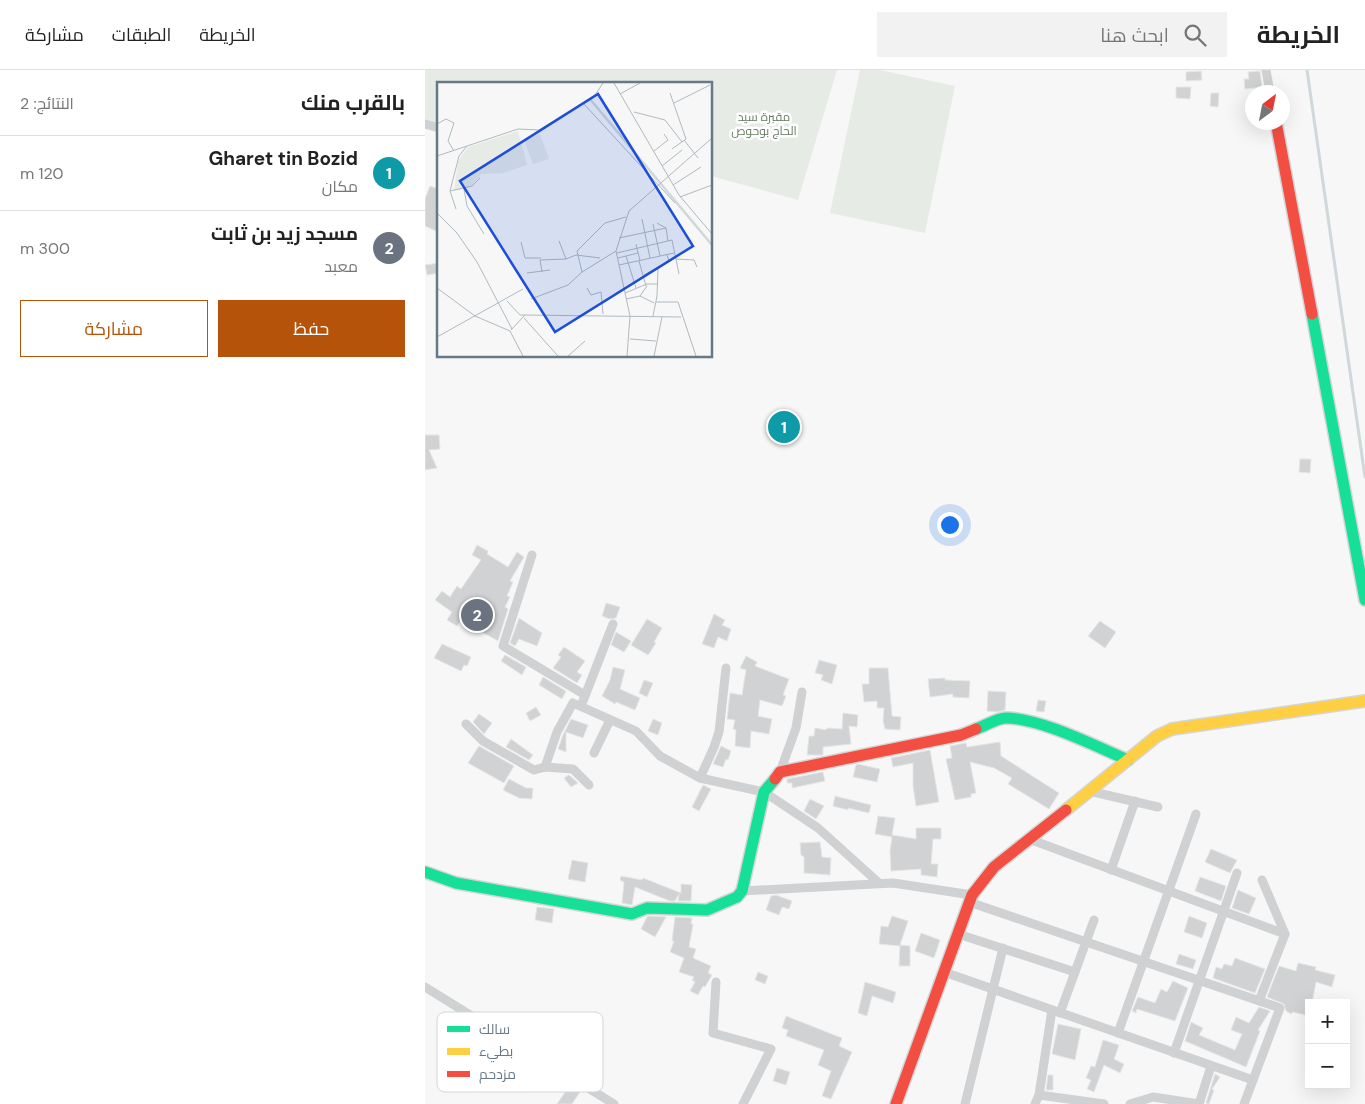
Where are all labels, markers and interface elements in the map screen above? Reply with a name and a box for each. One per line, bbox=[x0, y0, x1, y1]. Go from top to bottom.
search box bbox=[877, 12, 1227, 57]
text: الخريطة bbox=[1257, 19, 1340, 50]
icon: search bbox=[1181, 21, 1209, 49]
text: مشاركة bbox=[25, 23, 84, 47]
text: الطبقات bbox=[112, 23, 171, 47]
text: الخريطة bbox=[199, 23, 256, 47]
text: ابحث هنا bbox=[1100, 23, 1169, 48]
inset map bbox=[437, 82, 713, 358]
north arrow bbox=[1245, 85, 1290, 130]
text: بالقرب منك bbox=[301, 89, 405, 117]
text: النتائج: 2 bbox=[20, 93, 74, 114]
park label: مقبرة سيد الحاج بوحوص bbox=[731, 109, 797, 139]
text: Gharet tin Bozid bbox=[208, 146, 358, 171]
text: 120 m bbox=[20, 163, 64, 184]
text: 1 bbox=[386, 163, 392, 184]
text: مكان bbox=[322, 176, 358, 197]
text: مسجد زيد بن ثابت bbox=[211, 221, 358, 246]
text: 300 m bbox=[20, 238, 70, 259]
text: 2 bbox=[384, 238, 394, 259]
text: معبد bbox=[324, 256, 358, 277]
button: مشاركة bbox=[20, 300, 208, 357]
button: حفظ bbox=[218, 300, 405, 357]
pin: 1 bbox=[768, 408, 800, 446]
your location bbox=[937, 512, 963, 538]
pin: 2 bbox=[461, 596, 493, 634]
map controls bbox=[1305, 999, 1350, 1089]
button: + bbox=[1305, 999, 1350, 1044]
legend bbox=[437, 1012, 603, 1092]
text: سالك bbox=[479, 1020, 510, 1038]
text: بطيء bbox=[479, 1042, 513, 1063]
button: − bbox=[1305, 1044, 1350, 1089]
text: مزدحم bbox=[479, 1065, 516, 1084]

